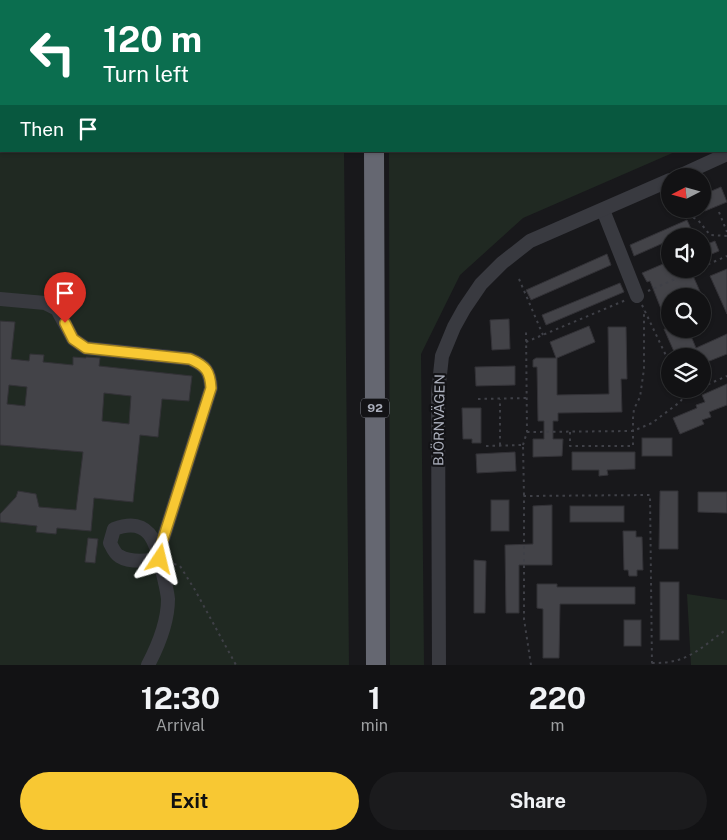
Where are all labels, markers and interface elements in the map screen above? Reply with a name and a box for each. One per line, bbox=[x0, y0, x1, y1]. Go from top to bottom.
text: 120 m bbox=[103, 19, 202, 60]
icon: left bbox=[20, 20, 85, 85]
text: Turn left bbox=[103, 61, 189, 87]
icon: arrive bbox=[74, 115, 102, 143]
text: Then bbox=[20, 118, 64, 140]
north arrow bbox=[661, 168, 711, 218]
map controls bbox=[661, 168, 711, 398]
button: sound bbox=[661, 228, 711, 278]
pin bbox=[44, 272, 86, 323]
icon: arrive bbox=[51, 279, 79, 307]
button: search bbox=[661, 288, 711, 338]
button: layers bbox=[661, 348, 711, 398]
street label: BJÖRNVÄGEN bbox=[428, 374, 448, 466]
road number: 92 bbox=[361, 398, 389, 418]
position arrow bbox=[133, 532, 185, 584]
text: 12:30 bbox=[141, 680, 220, 716]
text: 1 bbox=[368, 680, 381, 716]
text: 220 bbox=[529, 680, 586, 716]
text: Arrival bbox=[156, 716, 205, 735]
text: min bbox=[361, 716, 388, 735]
text: m bbox=[551, 716, 564, 735]
button: Exit bbox=[20, 772, 359, 830]
button: Share bbox=[369, 772, 707, 830]

